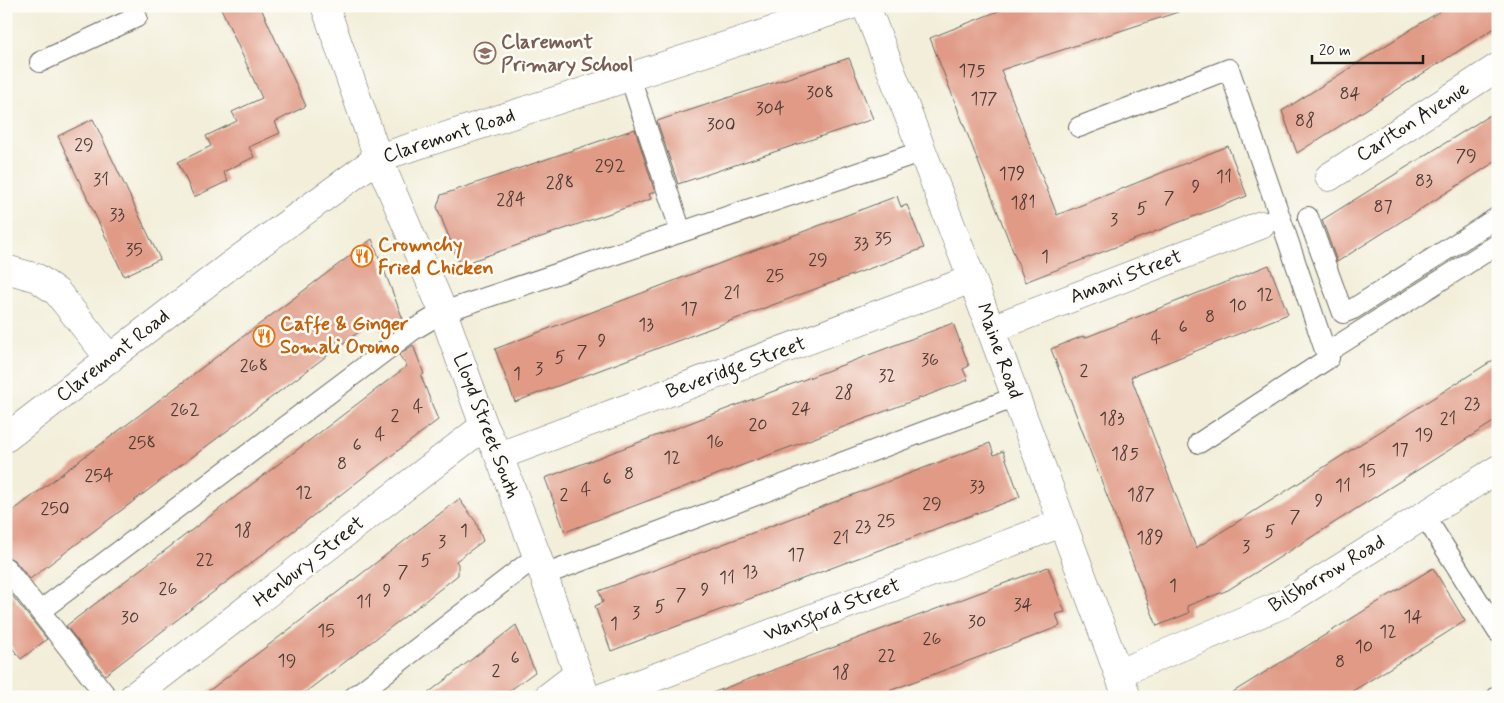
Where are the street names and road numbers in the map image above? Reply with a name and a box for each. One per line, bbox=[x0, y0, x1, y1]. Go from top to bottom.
street label: Carlton Avenue bbox=[1351, 75, 1475, 169]
street label: Claremont Road bbox=[380, 102, 518, 170]
street label: Amani Street bbox=[1066, 243, 1186, 311]
street label: Maine Road bbox=[969, 299, 1029, 403]
street label: Claremont Road bbox=[51, 303, 175, 409]
street label: Beveridge Street bbox=[662, 330, 810, 408]
street label: Lloyd Street South bbox=[446, 349, 526, 503]
street label: Henbury Street bbox=[248, 510, 370, 614]
street label: Bilsborrow Road bbox=[1264, 529, 1390, 619]
street label: Wansford Street bbox=[760, 572, 905, 650]

